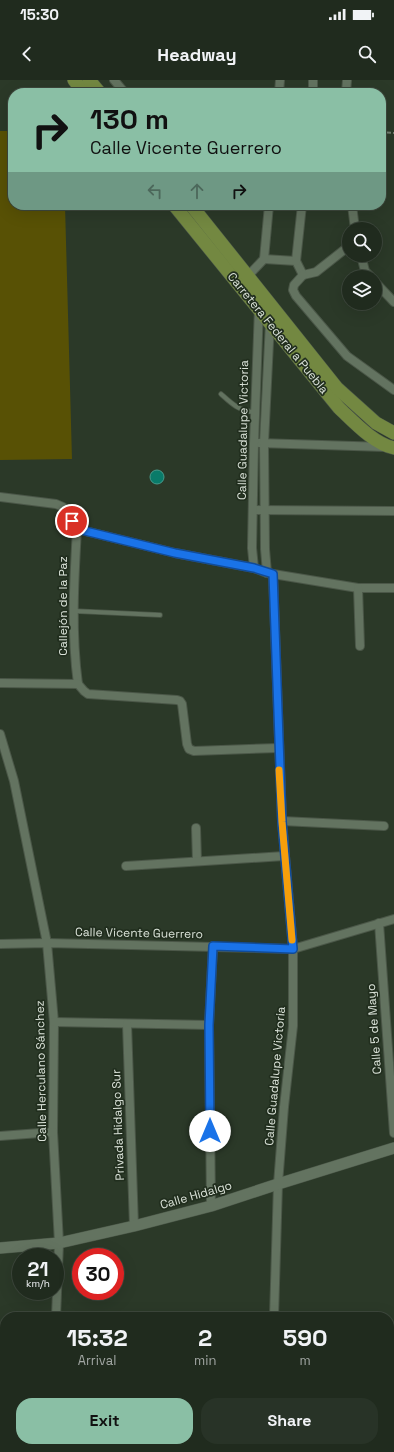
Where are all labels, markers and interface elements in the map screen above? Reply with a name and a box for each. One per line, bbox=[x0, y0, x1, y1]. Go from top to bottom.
text: 15:30 bbox=[20, 5, 59, 24]
icon: back bbox=[16, 43, 38, 65]
text: Headway bbox=[157, 43, 237, 66]
icon: search bbox=[356, 43, 378, 65]
text: 130 m bbox=[90, 101, 169, 137]
icon: right bbox=[24, 104, 76, 156]
text: Calle Vicente Guerrero bbox=[90, 136, 282, 159]
icon: left bbox=[144, 180, 166, 202]
icon: ahead bbox=[186, 180, 208, 202]
icon: right bbox=[228, 180, 250, 202]
map controls bbox=[342, 222, 382, 310]
button: search bbox=[342, 222, 382, 262]
street label: Carretera Federal a Puebla bbox=[224, 269, 332, 397]
button: layers bbox=[342, 270, 382, 310]
street label: Calle Guadalupe Victoria bbox=[234, 360, 252, 500]
pin bbox=[55, 504, 89, 538]
icon: arrive bbox=[61, 510, 83, 532]
street label: Callejón de la Paz bbox=[55, 556, 71, 656]
street label: Calle Vicente Guerrero bbox=[75, 924, 203, 942]
street label: Calle 5 de Mayo bbox=[363, 983, 385, 1075]
street label: Calle Herculano Sánchez bbox=[32, 1000, 50, 1142]
street label: Calle Guadalupe Victoria bbox=[261, 1006, 289, 1146]
street label: Privada Hidalgo Sur bbox=[108, 1069, 128, 1181]
position arrow bbox=[189, 1110, 231, 1152]
street label: Calle Hidalgo bbox=[158, 1177, 234, 1213]
speed limit sign: 30 bbox=[72, 1248, 124, 1300]
text: 21 bbox=[28, 1256, 48, 1282]
text: km/h bbox=[26, 1277, 50, 1290]
text: 15:32 bbox=[66, 1322, 128, 1353]
text: 2 bbox=[198, 1322, 212, 1353]
text: 590 bbox=[283, 1322, 328, 1353]
text: Arrival bbox=[78, 1352, 116, 1369]
text: min bbox=[194, 1352, 216, 1369]
text: m bbox=[300, 1352, 311, 1369]
button: Exit bbox=[16, 1398, 193, 1444]
button: Share bbox=[201, 1398, 378, 1444]

